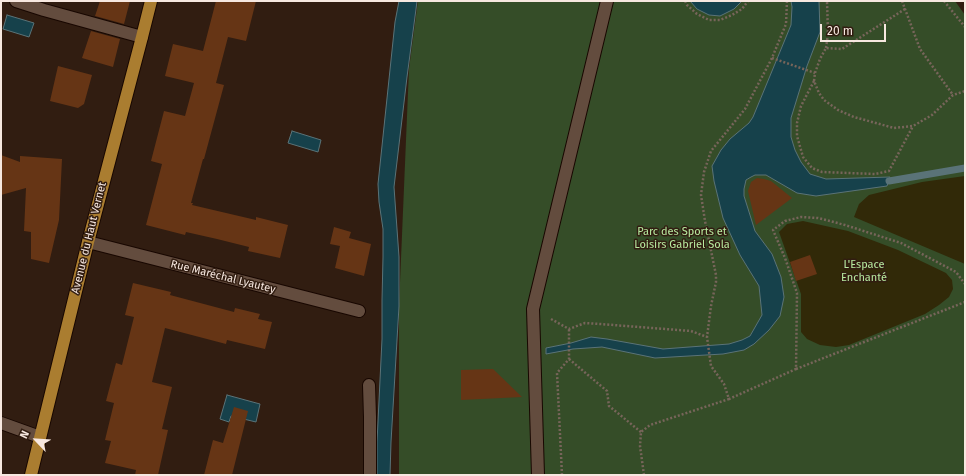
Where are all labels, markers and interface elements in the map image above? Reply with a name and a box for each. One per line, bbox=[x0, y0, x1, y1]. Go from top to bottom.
scale bar bbox=[822, 16, 888, 42]
text: 20 m bbox=[827, 24, 853, 38]
street label: Avenue du Haut Vernet bbox=[69, 181, 109, 295]
park label: Parc des Sports et Loisirs Gabriel Sola bbox=[634, 225, 730, 251]
street label: Rue Maréchal Lyautey bbox=[169, 258, 277, 296]
park label: L'Espace Enchanté bbox=[841, 258, 887, 284]
north arrow bbox=[16, 420, 56, 460]
text: N bbox=[17, 429, 32, 441]

